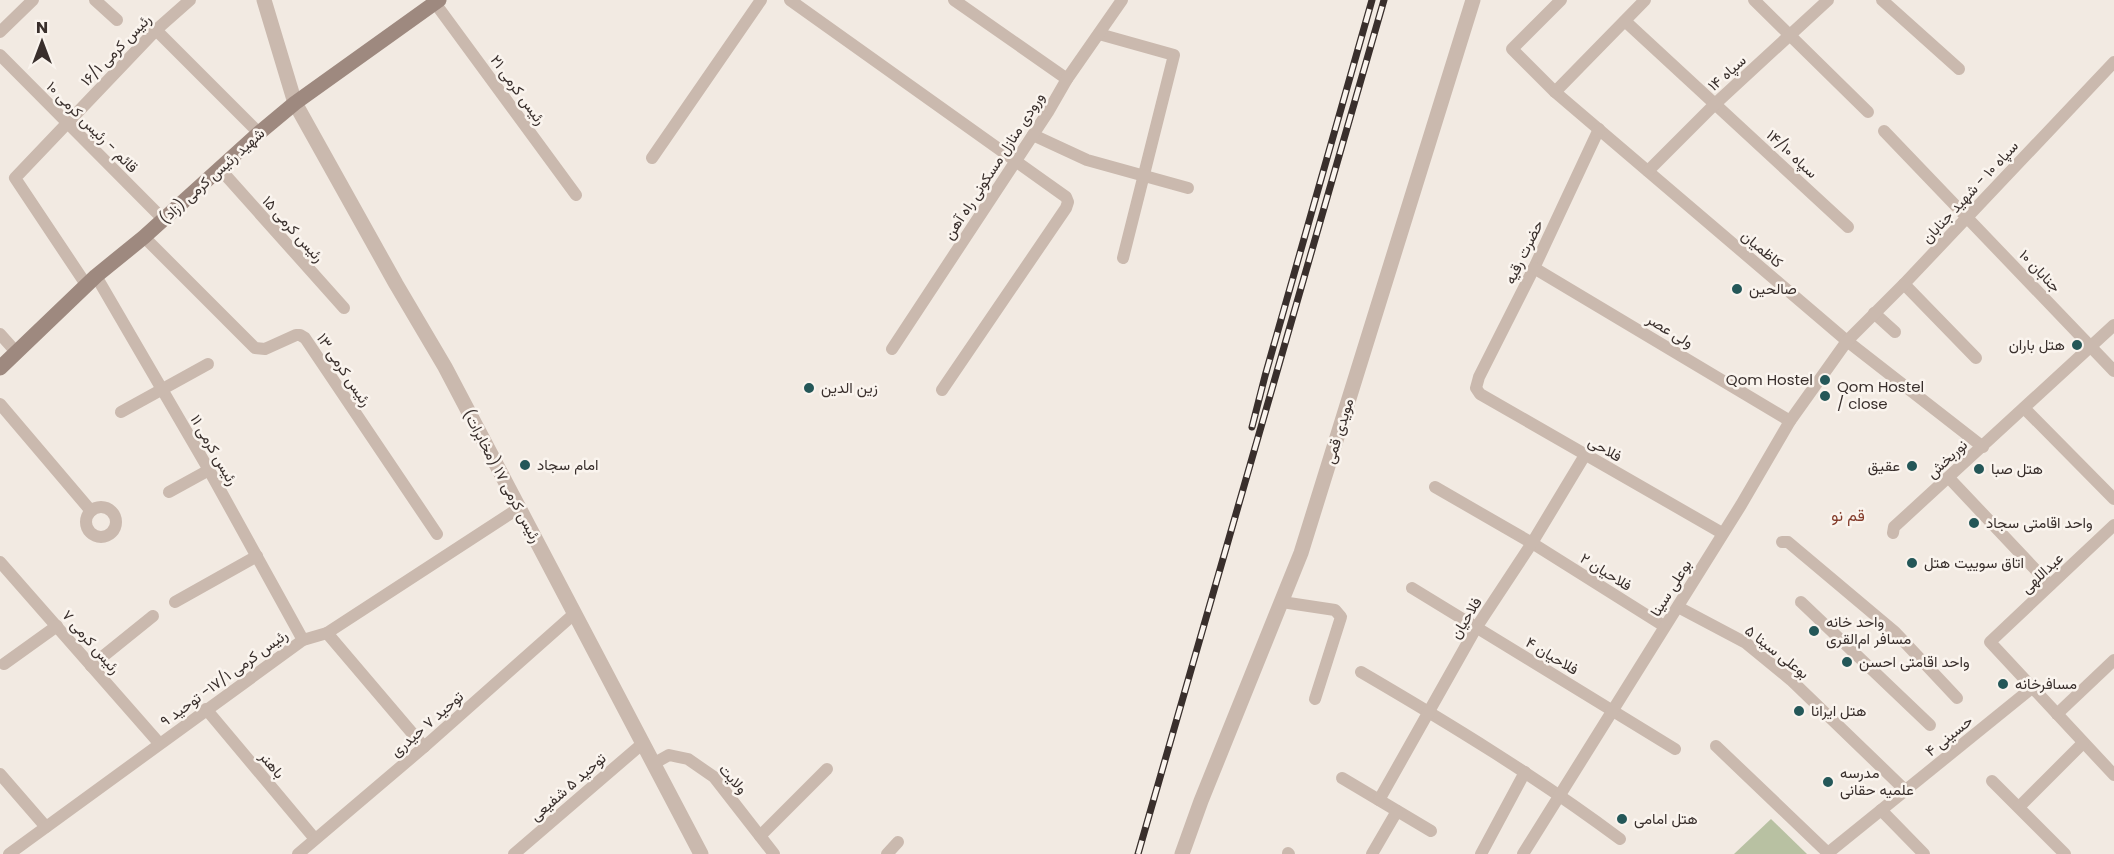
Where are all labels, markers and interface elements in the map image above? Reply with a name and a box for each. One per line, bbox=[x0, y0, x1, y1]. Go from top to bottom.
street label: رئیس کرمی ۱۶/۱ bbox=[76, 9, 156, 90]
north arrow bbox=[12, 12, 72, 72]
text: N bbox=[36, 16, 48, 39]
street label: رئیس کرمی ۲۱ bbox=[486, 50, 551, 129]
street label: سپاه ۱۴ bbox=[1703, 50, 1751, 96]
street label: قائم - رئیس کرمی ۱۰ bbox=[42, 76, 143, 177]
street label: ورودی منازل مسکونی راه آهن bbox=[938, 88, 1049, 243]
street label: شهید رئیس کرمی (زاد) bbox=[154, 123, 269, 229]
street label: سپاه ۱۴/۱۰ bbox=[1762, 125, 1823, 183]
street label: سپاه ۱۰ - شهید جنابان bbox=[1916, 136, 2023, 248]
street label: رئیس کرمی ۱۵ bbox=[258, 191, 329, 267]
street label: حضرت رقیه bbox=[1499, 216, 1548, 287]
street label: کاظمیان bbox=[1737, 225, 1788, 272]
street label: جنابان ۱۰ bbox=[2015, 245, 2066, 297]
place label: صالحین bbox=[1749, 278, 1797, 299]
marker: صالحین bbox=[1730, 282, 1744, 296]
street label: ولی عصر bbox=[1642, 308, 1698, 353]
street label: رئیس کرمی ۱۳ bbox=[312, 329, 377, 411]
place label: هتل باران bbox=[2009, 334, 2065, 355]
marker: هتل باران bbox=[2070, 338, 2084, 352]
place label: Qom Hostel bbox=[1726, 369, 1813, 390]
marker: Qom Hostel bbox=[1818, 373, 1832, 387]
place label: Qom Hostel / close bbox=[1837, 376, 1924, 414]
place label: زین الدین bbox=[821, 377, 878, 398]
marker: زین الدین bbox=[802, 381, 816, 395]
marker: Qom Hostel / close bbox=[1818, 389, 1832, 403]
street label: مویدی قمی bbox=[1319, 396, 1358, 466]
street label: رئیس کرمی ۱۷ (مخابرات) bbox=[458, 405, 547, 546]
street label: رئیس کرمی ۱۱ bbox=[186, 410, 243, 489]
street label: فلاحی bbox=[1585, 431, 1626, 467]
street label: نوربخش bbox=[1922, 434, 1972, 483]
place label: امام سجاد bbox=[537, 454, 599, 475]
place label: عقیق bbox=[1868, 455, 1900, 476]
marker: امام سجاد bbox=[518, 458, 532, 472]
place label: هتل صبا bbox=[1991, 458, 2043, 479]
marker: عقیق bbox=[1905, 459, 1919, 473]
marker: هتل صبا bbox=[1972, 462, 1986, 476]
district label: قم نو bbox=[1831, 504, 1865, 527]
place label: واحد اقامتی سجاد bbox=[1986, 512, 2093, 533]
marker: واحد اقامتی سجاد bbox=[1967, 516, 1981, 530]
street label: فلاحیان ۲ bbox=[1576, 547, 1636, 596]
street label: عبداللهی bbox=[2016, 547, 2068, 598]
place label: اتاق سوییت هتل bbox=[1924, 552, 2024, 573]
street label: بوعلی سینا bbox=[1645, 555, 1696, 620]
marker: اتاق سوییت هتل bbox=[1905, 556, 1919, 570]
street label: فلاحیان bbox=[1445, 593, 1487, 643]
street label: رئیس کرمی ۷ bbox=[58, 605, 125, 678]
place label: واحد خانه مسافر ام‌القری bbox=[1826, 611, 1911, 649]
street label: بوعلی سینا ۵ bbox=[1741, 620, 1814, 683]
street label: رئیس کرمی ۱۷/۱- توحید ۹ bbox=[156, 624, 292, 731]
marker: واحد خانه مسافر ام‌القری bbox=[1807, 624, 1821, 638]
street label: فلاحیان ۴ bbox=[1522, 632, 1583, 680]
place label: واحد اقامتی احسن bbox=[1859, 651, 1970, 672]
marker: واحد اقامتی احسن bbox=[1840, 655, 1854, 669]
place label: مسافرخانه bbox=[2015, 673, 2077, 694]
marker: مسافرخانه bbox=[1996, 677, 2010, 691]
street label: توحید ۷ حیدری bbox=[386, 686, 468, 761]
place label: هتل ایرانا bbox=[1811, 700, 1866, 721]
marker: هتل ایرانا bbox=[1792, 704, 1806, 718]
street label: حسینی ۴ bbox=[1920, 710, 1977, 761]
street label: باهنر bbox=[254, 746, 290, 783]
street label: توحید ۵ شفیعی bbox=[525, 747, 611, 826]
street label: ولایت bbox=[714, 759, 752, 798]
place label: مدرسه علمیه حقانی bbox=[1840, 762, 1914, 800]
marker: مدرسه علمیه حقانی bbox=[1821, 775, 1835, 789]
place label: هتل امامی bbox=[1634, 808, 1698, 829]
marker: هتل امامی bbox=[1615, 812, 1629, 826]

